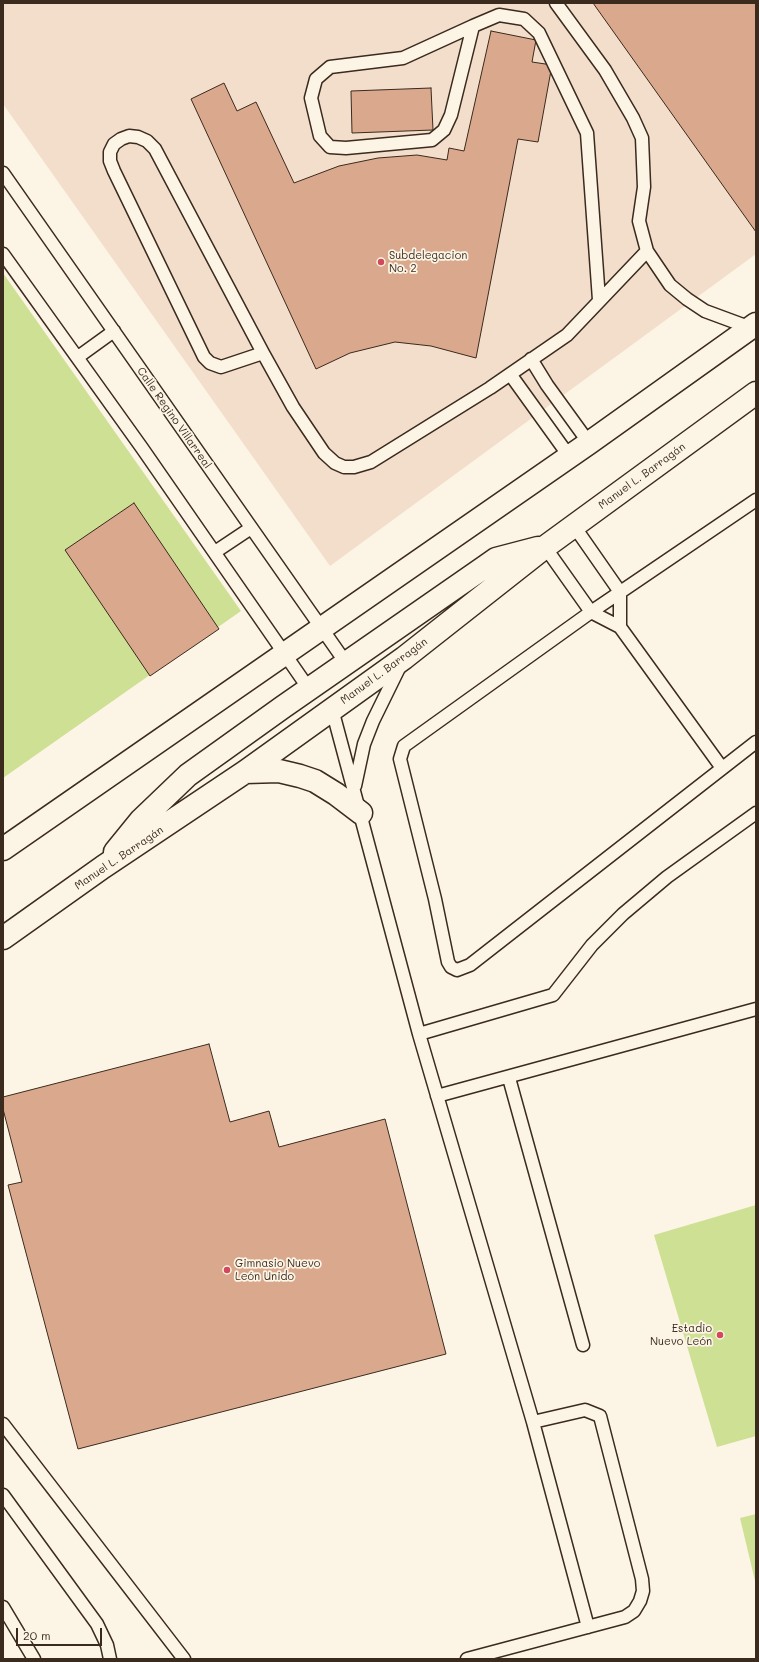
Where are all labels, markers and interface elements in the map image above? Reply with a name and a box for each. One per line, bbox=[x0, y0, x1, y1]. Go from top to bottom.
place label: Subdelegacion No. 2 bbox=[389, 249, 467, 275]
marker: Subdelegacion No. 2 bbox=[376, 257, 386, 267]
street label: Calle Regino Villarreal bbox=[134, 365, 214, 471]
street label: Manuel L. Barragán bbox=[596, 440, 688, 512]
street label: Manuel L. Barragán bbox=[338, 635, 430, 707]
street label: Manuel L. Barragán bbox=[72, 823, 166, 893]
place label: Gimnasio Nuevo León Unido bbox=[235, 1257, 320, 1283]
marker: Gimnasio Nuevo León Unido bbox=[222, 1265, 232, 1275]
place label: Estadio Nuevo León bbox=[650, 1322, 712, 1348]
marker: Estadio Nuevo León bbox=[715, 1330, 725, 1340]
scale bar bbox=[18, 1620, 104, 1646]
text: 20 m bbox=[23, 1627, 51, 1643]

